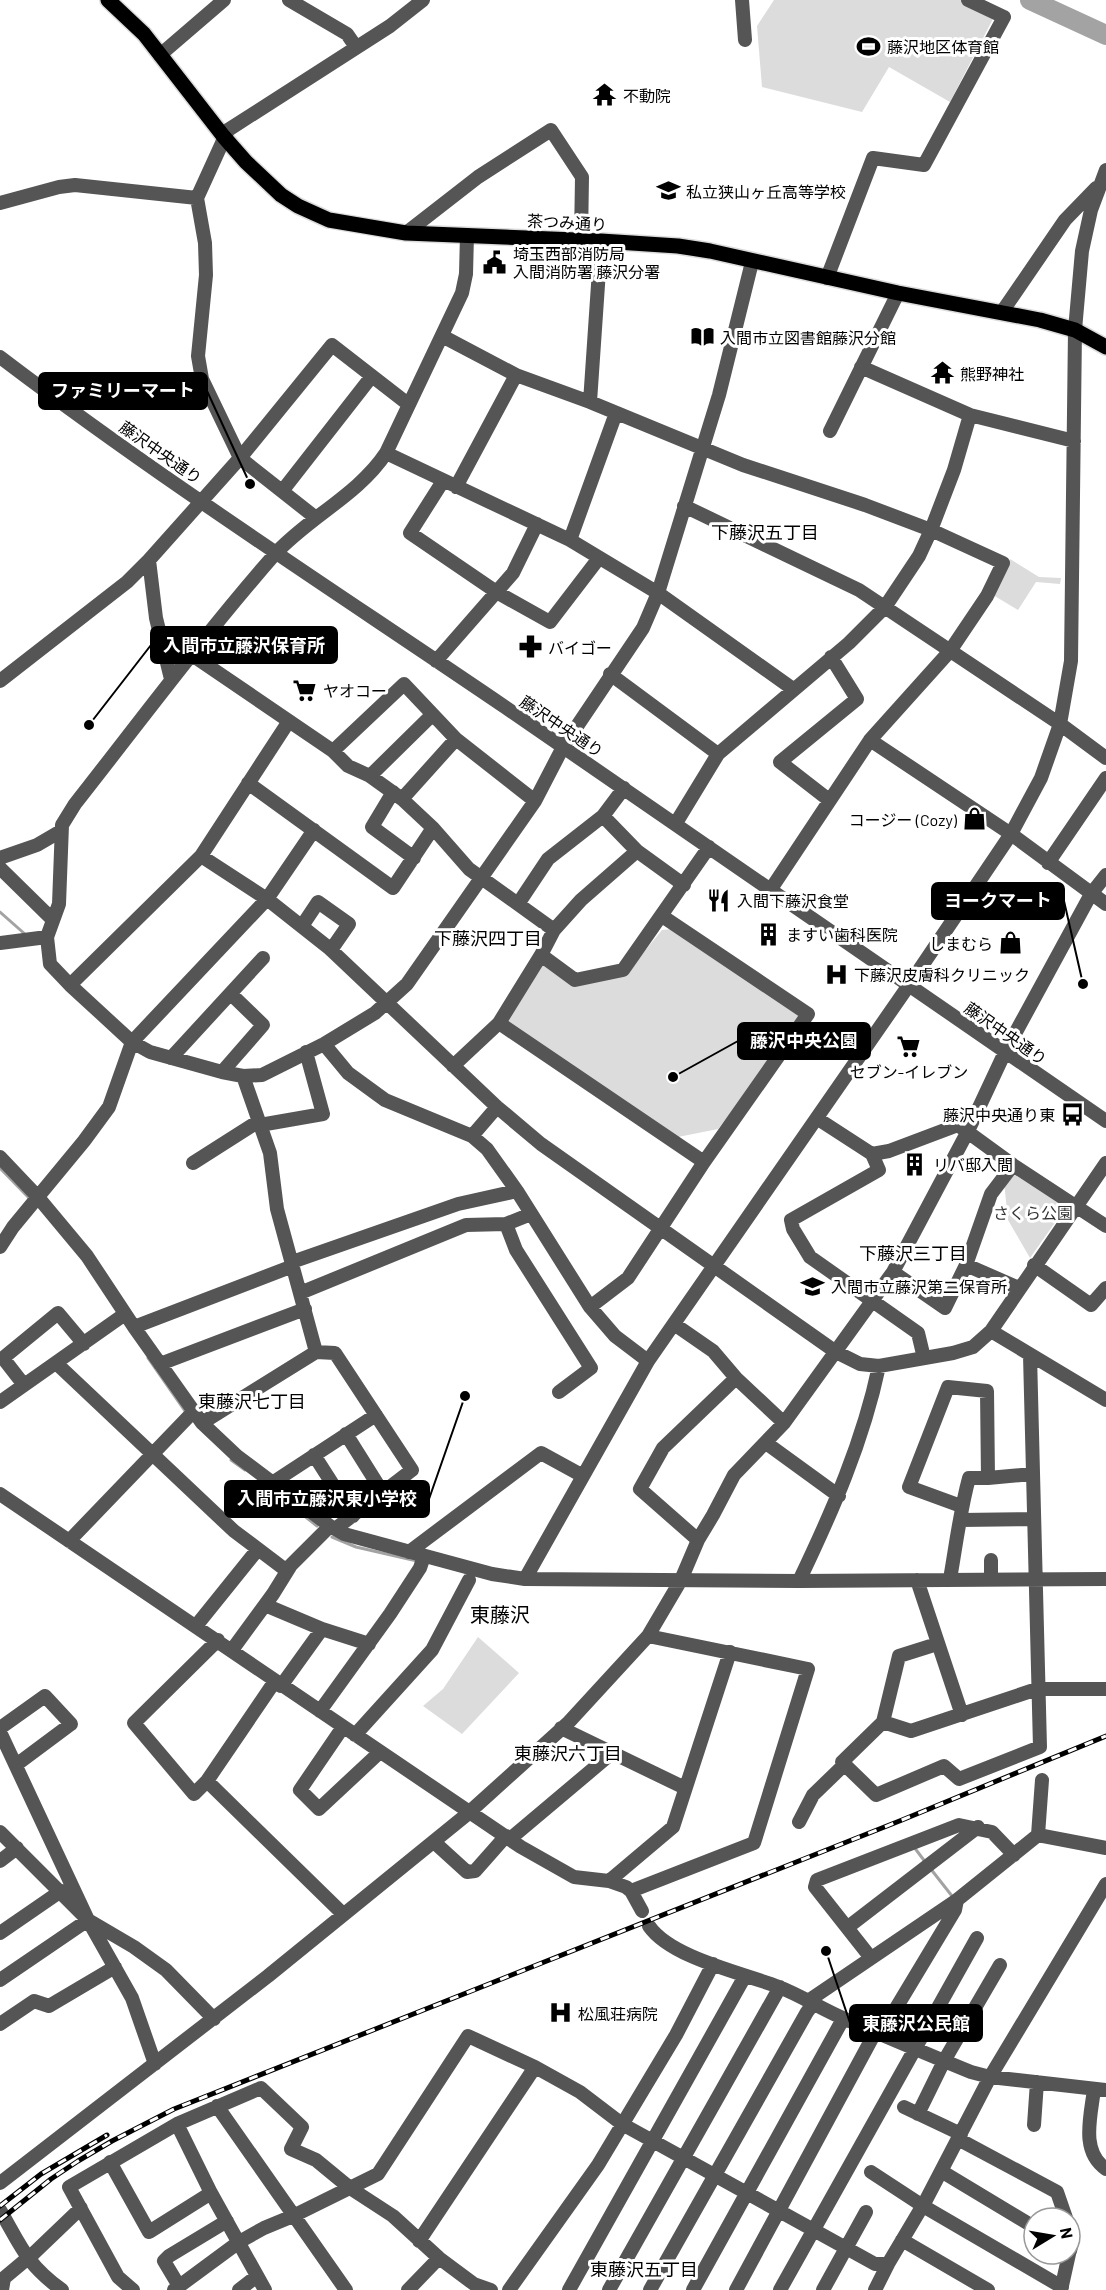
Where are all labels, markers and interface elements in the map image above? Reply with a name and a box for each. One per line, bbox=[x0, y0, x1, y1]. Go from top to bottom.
sports icon: 藤沢地区体育館 bbox=[856, 33, 882, 59]
place label: 藤沢地区体育館 bbox=[887, 37, 999, 56]
temple icon: 不動院 bbox=[592, 82, 618, 108]
place label: 不動院 bbox=[623, 86, 671, 105]
school or university icon: 私立狭山ヶ丘高等学校 bbox=[655, 178, 681, 204]
place label: 私立狭山ヶ丘高等学校 bbox=[686, 182, 846, 201]
street label: 茶つみ通り bbox=[527, 210, 607, 234]
place label: 埼玉西部消防局 入間消防署 藤沢分署 bbox=[513, 244, 660, 281]
public building icon: 埼玉西部消防局 入間消防署 藤沢分署 bbox=[482, 249, 508, 275]
library icon: 入間市立図書館藤沢分館 bbox=[689, 324, 715, 350]
place label: 入間市立図書館藤沢分館 bbox=[720, 328, 896, 347]
temple icon: 熊野神社 bbox=[929, 360, 955, 386]
place label: 熊野神社 bbox=[960, 364, 1024, 383]
callout: ファミリーマート bbox=[39, 373, 207, 409]
text: ファミリーマート bbox=[51, 379, 195, 401]
street label: 藤沢中央通り bbox=[116, 417, 206, 487]
district label: 下藤沢五丁目 bbox=[711, 521, 819, 543]
callout: 入間市立藤沢保育所 bbox=[151, 627, 337, 663]
text: 入間市立藤沢保育所 bbox=[163, 634, 325, 656]
pharmacy icon: バイゴー bbox=[517, 634, 543, 660]
place label: バイゴー bbox=[548, 638, 612, 657]
supermarket icon: ヤオコー bbox=[292, 677, 318, 703]
place label: ヤオコー bbox=[323, 681, 387, 700]
street label: 藤沢中央通り bbox=[517, 691, 607, 761]
shop icon: コージー (Cozy) bbox=[962, 806, 988, 832]
place label: コージー (Cozy) bbox=[849, 810, 958, 829]
callout: ヨークマート bbox=[932, 883, 1064, 919]
restaurant icon: 入間下藤沢食堂 bbox=[706, 887, 732, 913]
text: ヨークマート bbox=[944, 889, 1052, 911]
place label: 入間下藤沢食堂 bbox=[737, 891, 849, 910]
building icon: ますい歯科医院 bbox=[755, 921, 781, 947]
place label: ますい歯科医院 bbox=[786, 925, 898, 944]
district label: 下藤沢四丁目 bbox=[434, 927, 542, 949]
shop icon: しまむら bbox=[998, 930, 1024, 956]
place label: しまむら bbox=[929, 934, 993, 953]
hospital icon: 下藤沢皮膚科クリニック bbox=[823, 961, 849, 987]
place label: 下藤沢皮膚科クリニック bbox=[854, 965, 1030, 984]
street label: 藤沢中央通り bbox=[961, 998, 1051, 1068]
callout: 藤沢中央公園 bbox=[738, 1023, 870, 1059]
text: 藤沢中央公園 bbox=[750, 1029, 858, 1051]
supermarket icon: セブン-イレブン bbox=[896, 1033, 922, 1059]
place label: セブン-イレブン bbox=[850, 1062, 968, 1081]
bus stop icon: 藤沢中央通り東 bbox=[1060, 1101, 1086, 1127]
place label: 藤沢中央通り東 bbox=[943, 1105, 1055, 1124]
building icon: リバ邸入間 bbox=[902, 1151, 928, 1177]
place label: リバ邸入間 bbox=[933, 1155, 1013, 1174]
park label: さくら公園 bbox=[993, 1203, 1073, 1222]
district label: 下藤沢三丁目 bbox=[859, 1242, 967, 1264]
school or university icon: 入間市立藤沢第二保育所 bbox=[800, 1273, 826, 1299]
place label: 入間市立藤沢第二保育所 bbox=[831, 1277, 1007, 1296]
district label: 東藤沢七丁目 bbox=[198, 1390, 306, 1412]
callout: 入間市立藤沢東小学校 bbox=[225, 1481, 429, 1517]
text: 入間市立藤沢東小学校 bbox=[237, 1487, 417, 1509]
district label: 東藤沢 bbox=[470, 1602, 530, 1626]
district label: 東藤沢六丁目 bbox=[514, 1742, 622, 1764]
hospital icon: 松風荘病院 bbox=[547, 2000, 573, 2026]
place label: 松風荘病院 bbox=[578, 2004, 658, 2023]
callout: 東藤沢公民館 bbox=[850, 2005, 982, 2041]
text: 東藤沢公民館 bbox=[862, 2012, 970, 2034]
north arrow bbox=[1022, 2206, 1082, 2266]
text: N bbox=[1057, 2226, 1078, 2240]
district label: 東藤沢五丁目 bbox=[590, 2258, 698, 2280]

